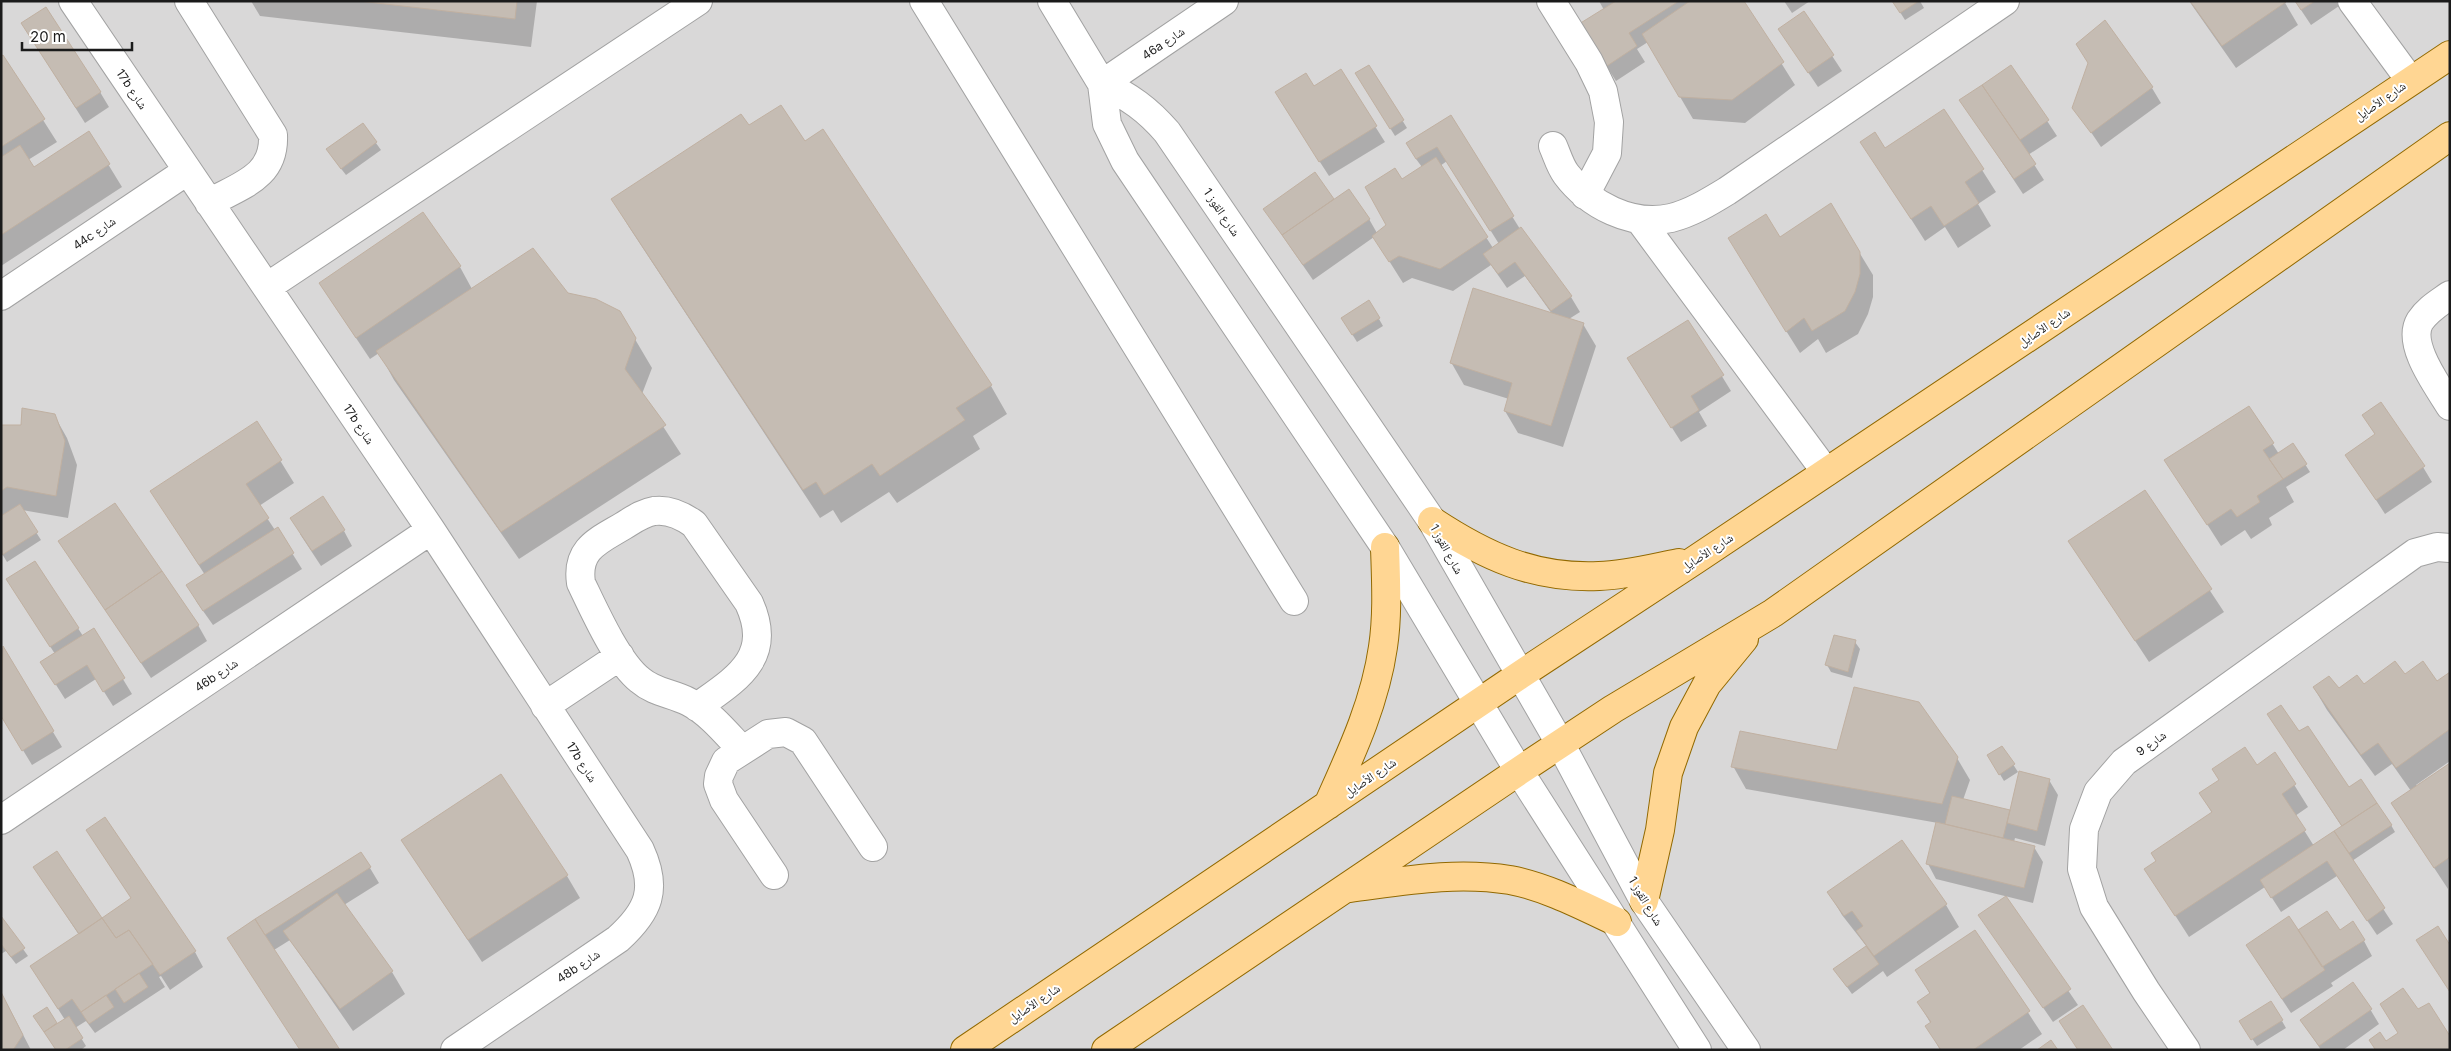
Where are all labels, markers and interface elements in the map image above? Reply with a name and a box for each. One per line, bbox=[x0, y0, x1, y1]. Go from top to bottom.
scale bar bbox=[22, 20, 132, 52]
street label: 46a شارع bbox=[1139, 23, 1188, 64]
text: 20 m bbox=[30, 27, 66, 46]
street label: 17b شارع bbox=[112, 66, 151, 113]
street label: شارع الأصايل bbox=[2352, 78, 2409, 125]
street label: شارع القوز 1 bbox=[1200, 185, 1244, 240]
street label: 44c شارع bbox=[70, 213, 119, 254]
street label: شارع الأصايل bbox=[2015, 304, 2073, 351]
street label: 17b شارع bbox=[339, 401, 378, 448]
street label: شارع القوز 1 bbox=[1426, 521, 1467, 577]
street label: شارع الأصايل bbox=[1678, 530, 1736, 575]
street label: 46b شارع bbox=[192, 655, 241, 696]
street label: شارع 9 bbox=[2133, 727, 2170, 760]
street label: 17b شارع bbox=[563, 739, 601, 786]
street label: شارع الأصايل bbox=[1341, 754, 1399, 801]
street label: شارع القوز 1 bbox=[1625, 874, 1667, 929]
street label: 48b شارع bbox=[554, 946, 603, 987]
street label: شارع الأصايل bbox=[1005, 980, 1063, 1027]

